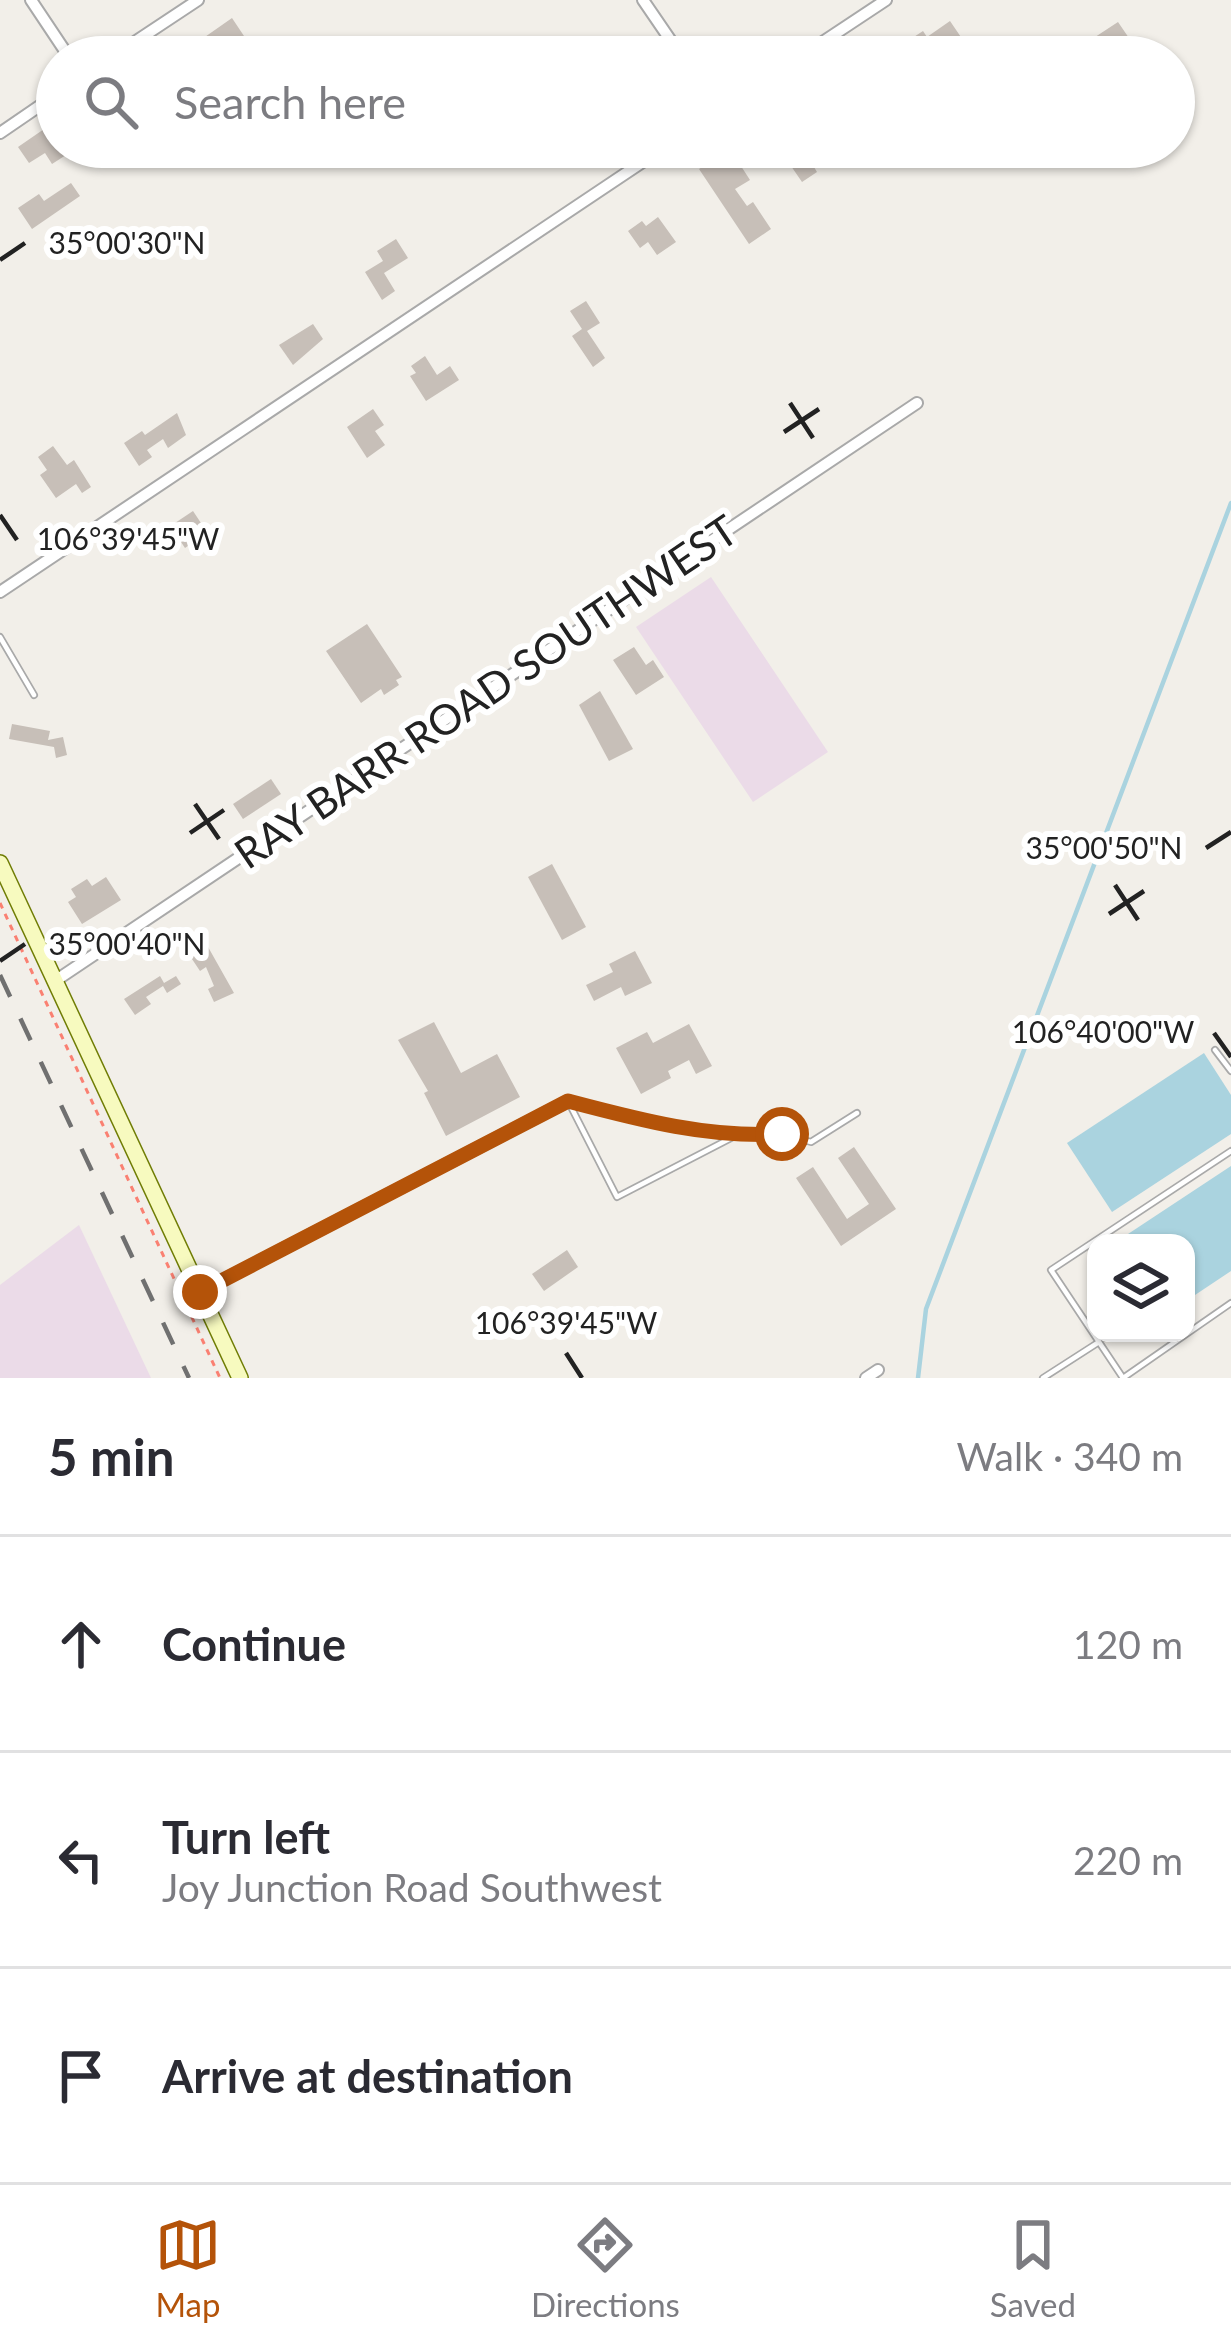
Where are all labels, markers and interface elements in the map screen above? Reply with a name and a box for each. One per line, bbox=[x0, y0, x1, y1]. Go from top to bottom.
search box bbox=[36, 36, 1195, 168]
icon: search bbox=[78, 69, 144, 135]
text: Search here bbox=[174, 75, 406, 129]
text: 35°00'30"N bbox=[49, 224, 205, 260]
street label: RAY BARR ROAD SOUTHWEST bbox=[225, 504, 746, 878]
text: 106°39'45"W bbox=[37, 520, 219, 556]
text: 35°00'50"N bbox=[1026, 829, 1182, 865]
text: 35°00'40"N bbox=[49, 925, 205, 961]
text: 106°40'00"W bbox=[1012, 1013, 1194, 1049]
route start bbox=[755, 1107, 809, 1161]
map controls bbox=[1087, 1234, 1195, 1342]
button: layers bbox=[1087, 1234, 1195, 1342]
route end bbox=[173, 1265, 227, 1319]
text: 106°39'45"W bbox=[475, 1304, 657, 1340]
text: 5 min bbox=[48, 1426, 174, 1487]
text: Walk · 340 m bbox=[956, 1433, 1183, 1479]
icon: ahead bbox=[48, 1611, 114, 1677]
text: Continue bbox=[162, 1617, 346, 1671]
text: 120 m bbox=[1073, 1621, 1183, 1667]
text: Turn left bbox=[162, 1810, 330, 1864]
icon: left bbox=[48, 1827, 114, 1893]
text: 220 m bbox=[1073, 1837, 1183, 1883]
text: Joy Junction Road Southwest bbox=[162, 1864, 662, 1910]
icon: arrive bbox=[48, 2043, 114, 2109]
text: Arrive at destination bbox=[162, 2049, 573, 2103]
tab: Map bbox=[155, 2212, 221, 2324]
tab: Directions bbox=[531, 2212, 680, 2324]
tab: Saved bbox=[990, 2212, 1076, 2324]

